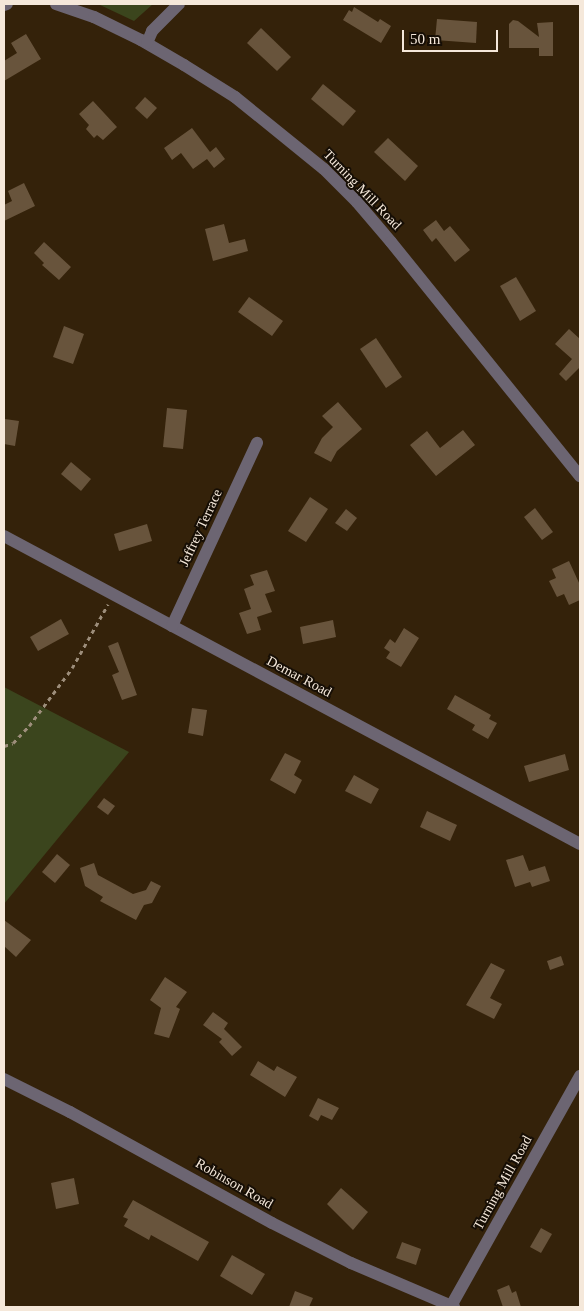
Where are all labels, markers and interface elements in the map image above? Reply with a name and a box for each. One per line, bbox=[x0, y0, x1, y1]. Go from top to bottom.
scale bar bbox=[404, 20, 500, 52]
text: 50 m bbox=[410, 31, 440, 47]
street label: Turning Mill Road bbox=[319, 146, 405, 234]
street label: Jeffrey Terrace bbox=[176, 486, 226, 570]
street label: Demar Road bbox=[264, 653, 334, 701]
street label: Turning Mill Road bbox=[470, 1133, 536, 1233]
street label: Robinson Road bbox=[192, 1155, 276, 1213]

